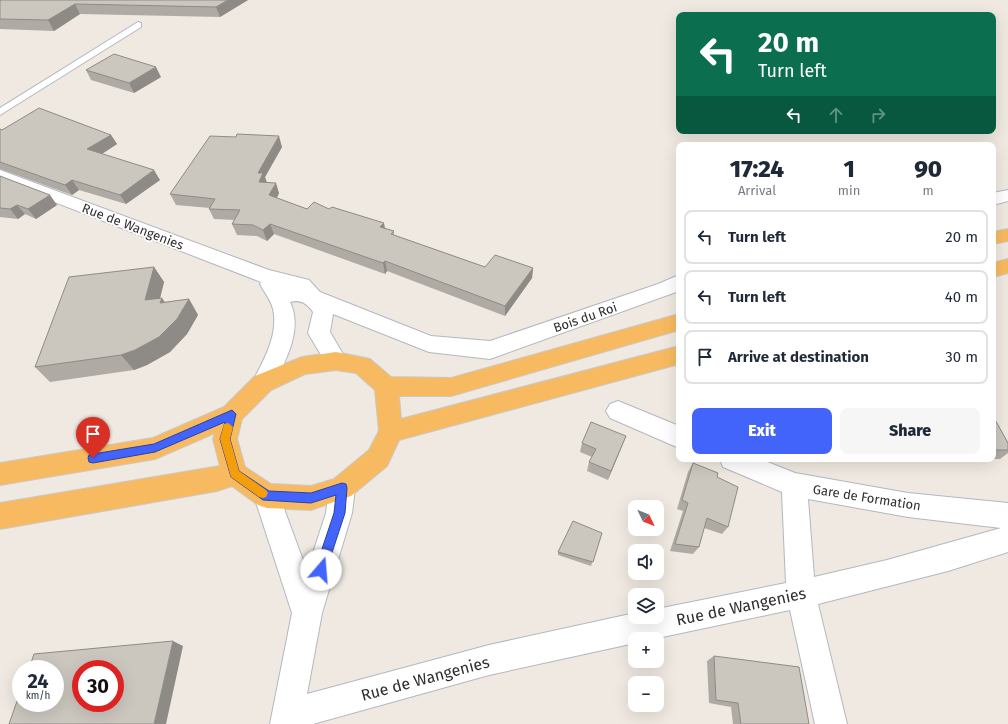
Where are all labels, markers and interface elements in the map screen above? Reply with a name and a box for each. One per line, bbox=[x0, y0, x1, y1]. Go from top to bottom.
text: 20 m bbox=[758, 26, 819, 59]
icon: left bbox=[692, 28, 744, 80]
text: Turn left bbox=[758, 60, 827, 82]
icon: left bbox=[783, 104, 805, 126]
icon: ahead bbox=[825, 104, 847, 126]
icon: right bbox=[867, 104, 889, 126]
text: 17:24 bbox=[730, 155, 784, 183]
text: 1 bbox=[843, 155, 855, 183]
text: 90 bbox=[914, 155, 942, 183]
text: Arrival bbox=[738, 183, 776, 198]
text: min bbox=[838, 183, 860, 198]
text: m bbox=[923, 183, 934, 198]
street label: Rue de Wangenies bbox=[80, 200, 186, 253]
icon: left bbox=[694, 226, 716, 248]
text: Turn left bbox=[728, 228, 786, 246]
text: 20 m bbox=[945, 228, 978, 246]
icon: left bbox=[694, 286, 716, 308]
text: Turn left bbox=[728, 288, 786, 306]
text: 40 m bbox=[945, 288, 978, 306]
street label: Bois du Roi bbox=[551, 300, 619, 335]
icon: arrive bbox=[694, 346, 716, 368]
text: Arrive at destination bbox=[728, 348, 869, 366]
text: 30 m bbox=[945, 348, 978, 366]
button: Exit bbox=[692, 408, 832, 454]
button: Share bbox=[840, 408, 980, 454]
pin bbox=[76, 417, 110, 458]
icon: arrive bbox=[82, 423, 104, 445]
street label: Gare de Formation bbox=[812, 482, 922, 513]
north arrow bbox=[628, 500, 664, 536]
map controls bbox=[628, 500, 664, 712]
button: sound bbox=[628, 544, 664, 580]
position arrow bbox=[300, 549, 342, 591]
street label: Rue de Wangenies bbox=[674, 583, 808, 630]
button: layers bbox=[628, 588, 664, 624]
button: + bbox=[628, 632, 664, 668]
street label: Rue de Wangenies bbox=[359, 652, 491, 705]
speed limit sign: 30 bbox=[72, 660, 124, 712]
text: 24 bbox=[27, 669, 49, 693]
button: − bbox=[628, 676, 664, 712]
text: km/h bbox=[26, 690, 50, 702]

